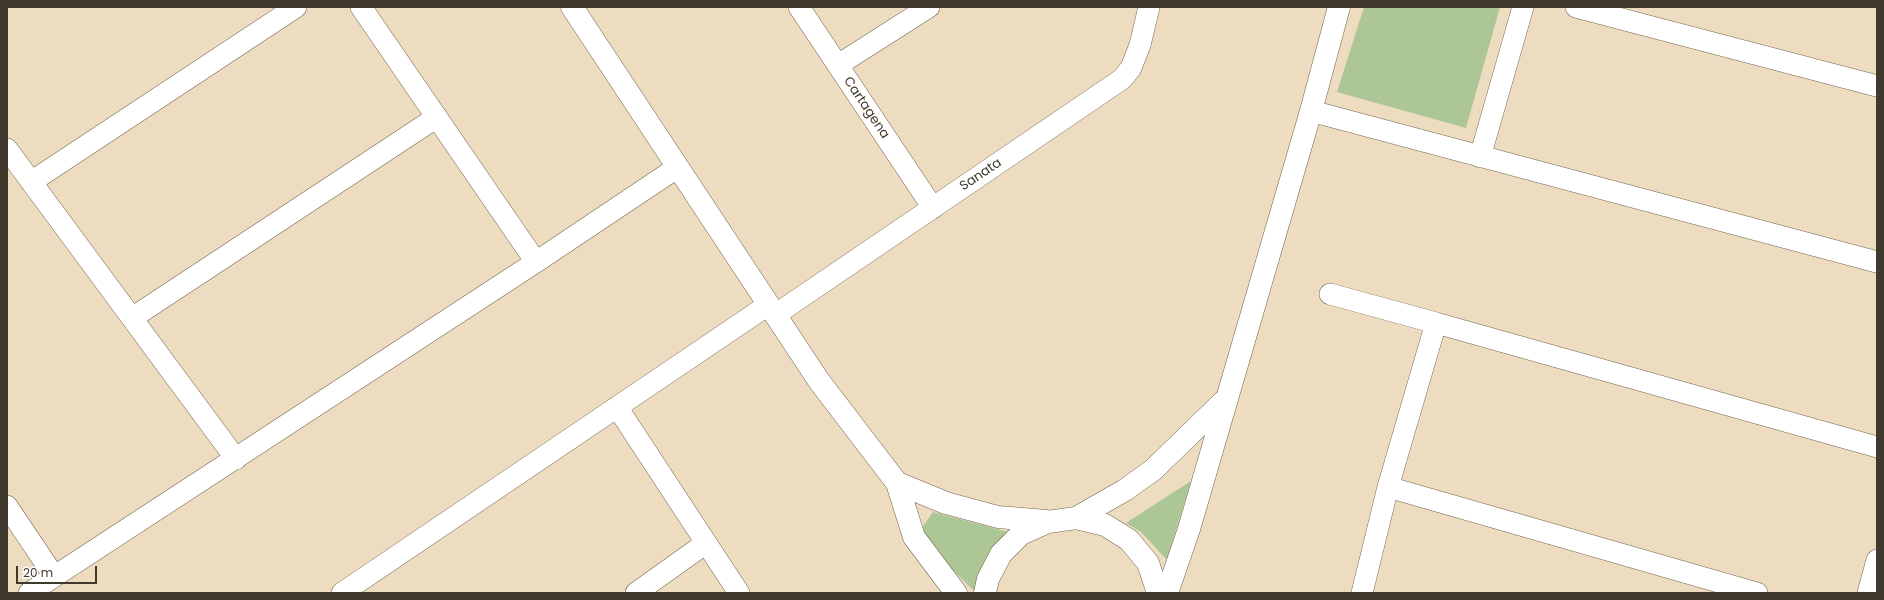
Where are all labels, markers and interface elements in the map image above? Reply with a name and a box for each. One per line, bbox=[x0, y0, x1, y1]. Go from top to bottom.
street label: Cartagena bbox=[840, 74, 892, 142]
street label: Sanata bbox=[957, 155, 1005, 195]
scale bar bbox=[18, 558, 99, 584]
text: 20 m bbox=[23, 564, 53, 581]

